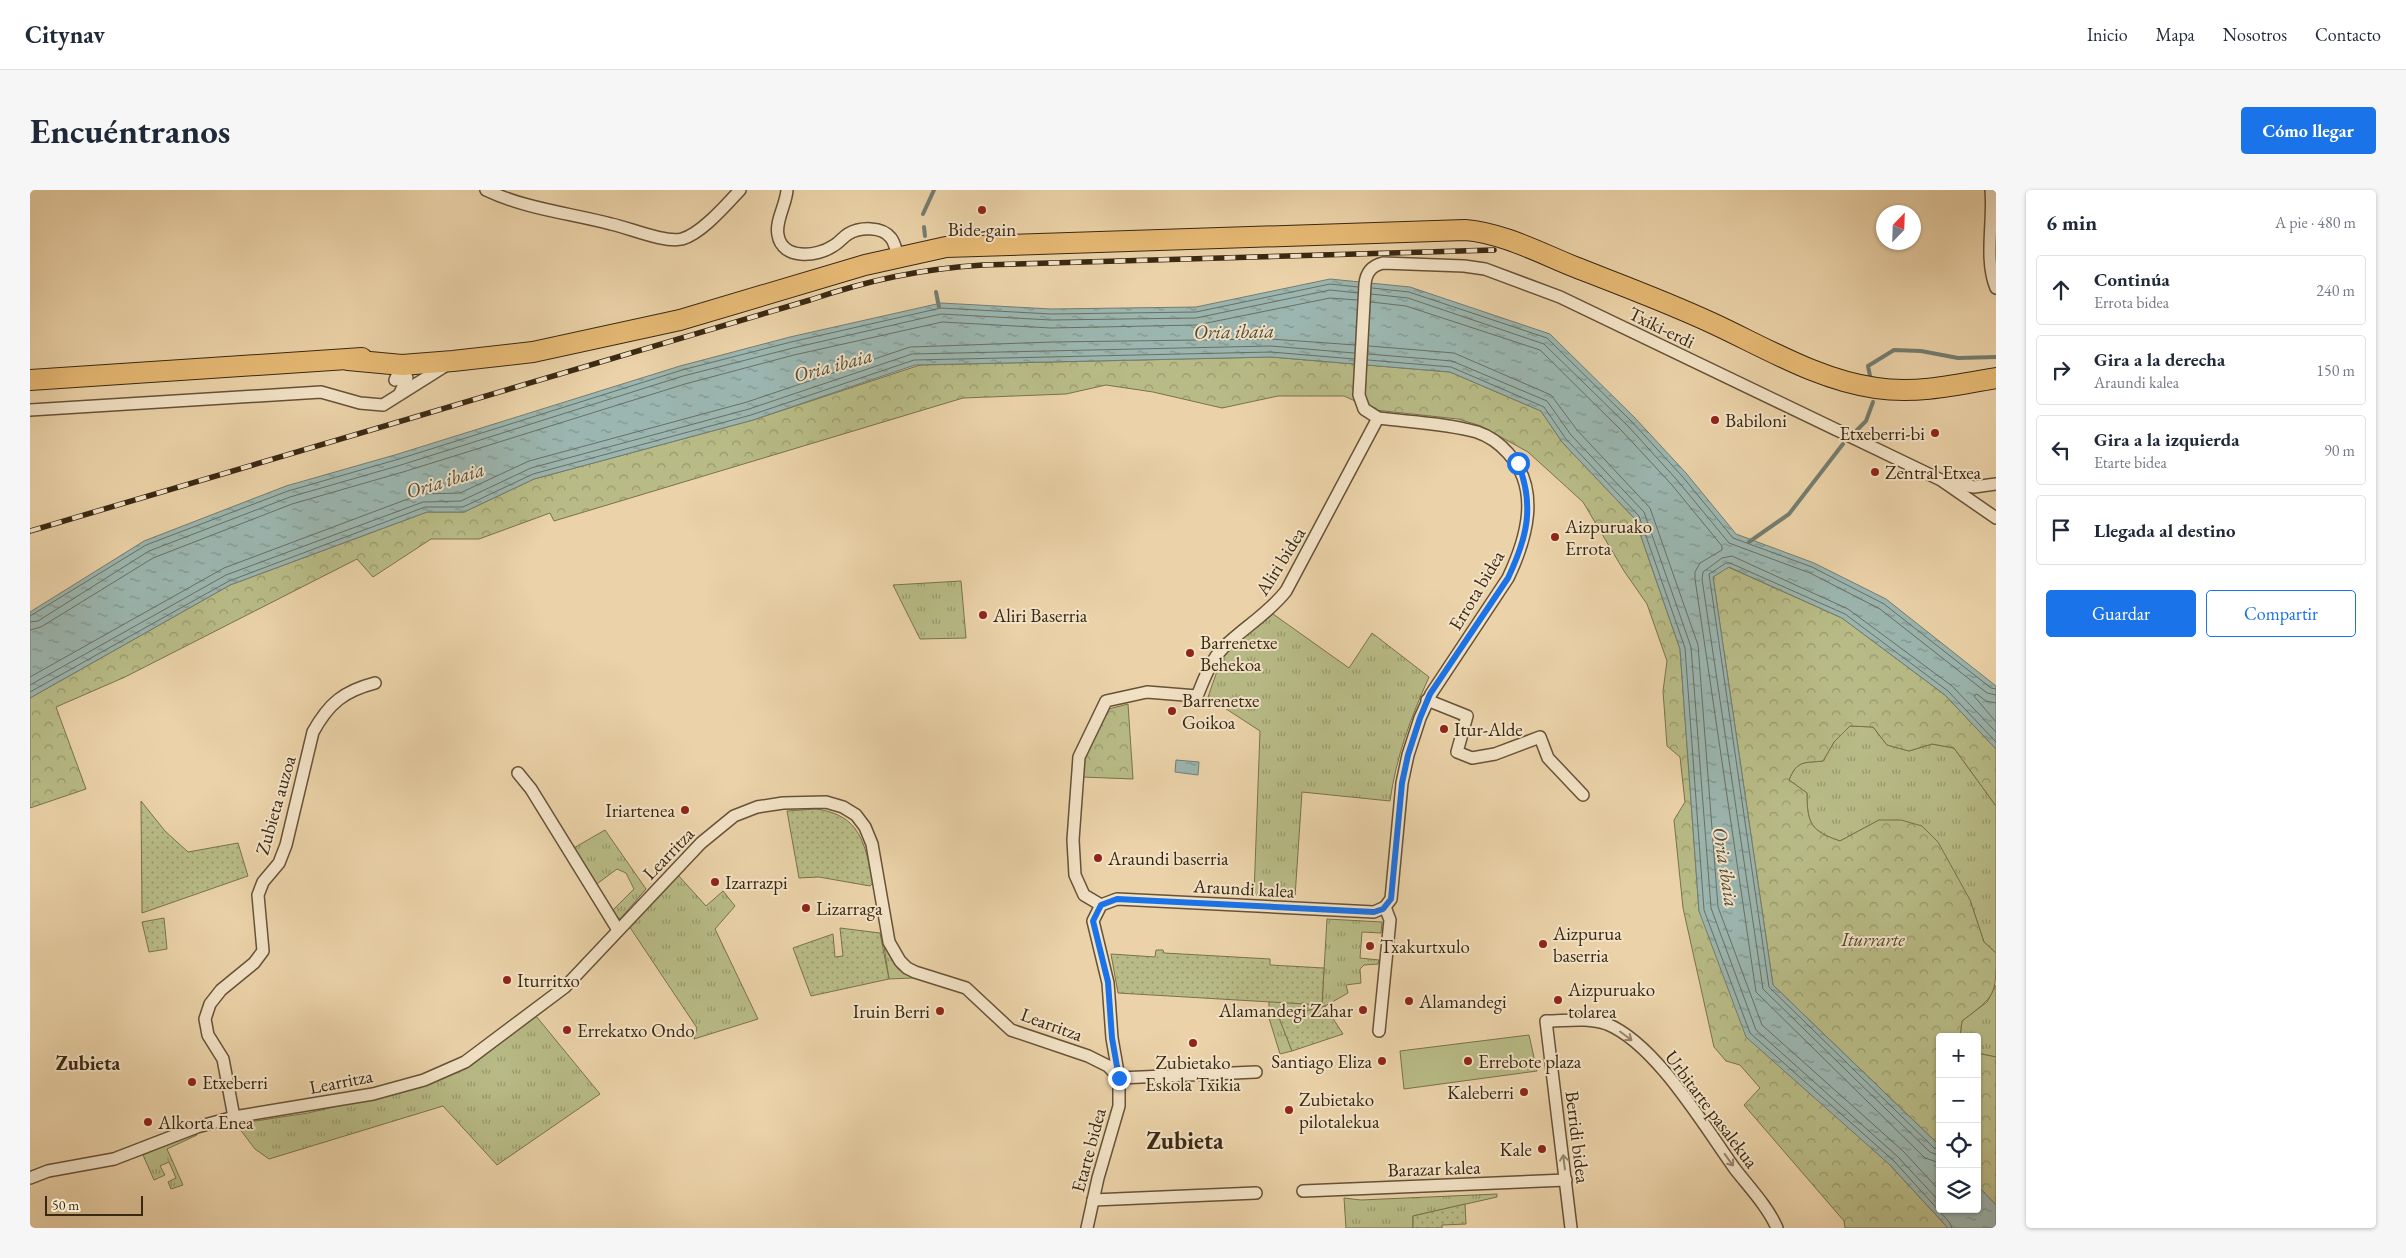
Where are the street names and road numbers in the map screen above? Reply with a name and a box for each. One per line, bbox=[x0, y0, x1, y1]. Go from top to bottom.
street label: Txiki-erdi bbox=[1625, 301, 1699, 354]
street label: Aliri bidea bbox=[1249, 522, 1311, 601]
street label: Errota bidea bbox=[1443, 545, 1510, 635]
street label: Zubieta auzoa bbox=[249, 752, 302, 858]
street label: Learritza bbox=[637, 821, 700, 885]
street label: Araundi kalea bbox=[1192, 873, 1296, 904]
street label: Learritza bbox=[1017, 1002, 1087, 1047]
street label: Urbitarte pasalekua bbox=[1659, 1045, 1764, 1174]
street label: Learritza bbox=[307, 1063, 375, 1100]
street label: Berridi bidea bbox=[1559, 1089, 1596, 1185]
street label: Etarte bidea bbox=[1065, 1105, 1112, 1195]
street label: Barazar kalea bbox=[1387, 1154, 1481, 1183]

